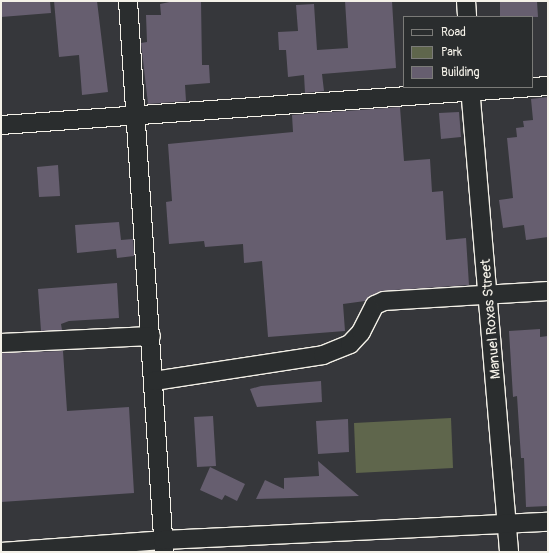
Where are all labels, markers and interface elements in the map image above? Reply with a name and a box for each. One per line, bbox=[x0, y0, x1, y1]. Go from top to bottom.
legend bbox=[403, 16, 533, 88]
text: Road bbox=[441, 25, 466, 40]
text: Park bbox=[441, 45, 462, 60]
text: Building bbox=[441, 65, 480, 80]
street label: Manuel Roxas Street bbox=[477, 258, 505, 380]

